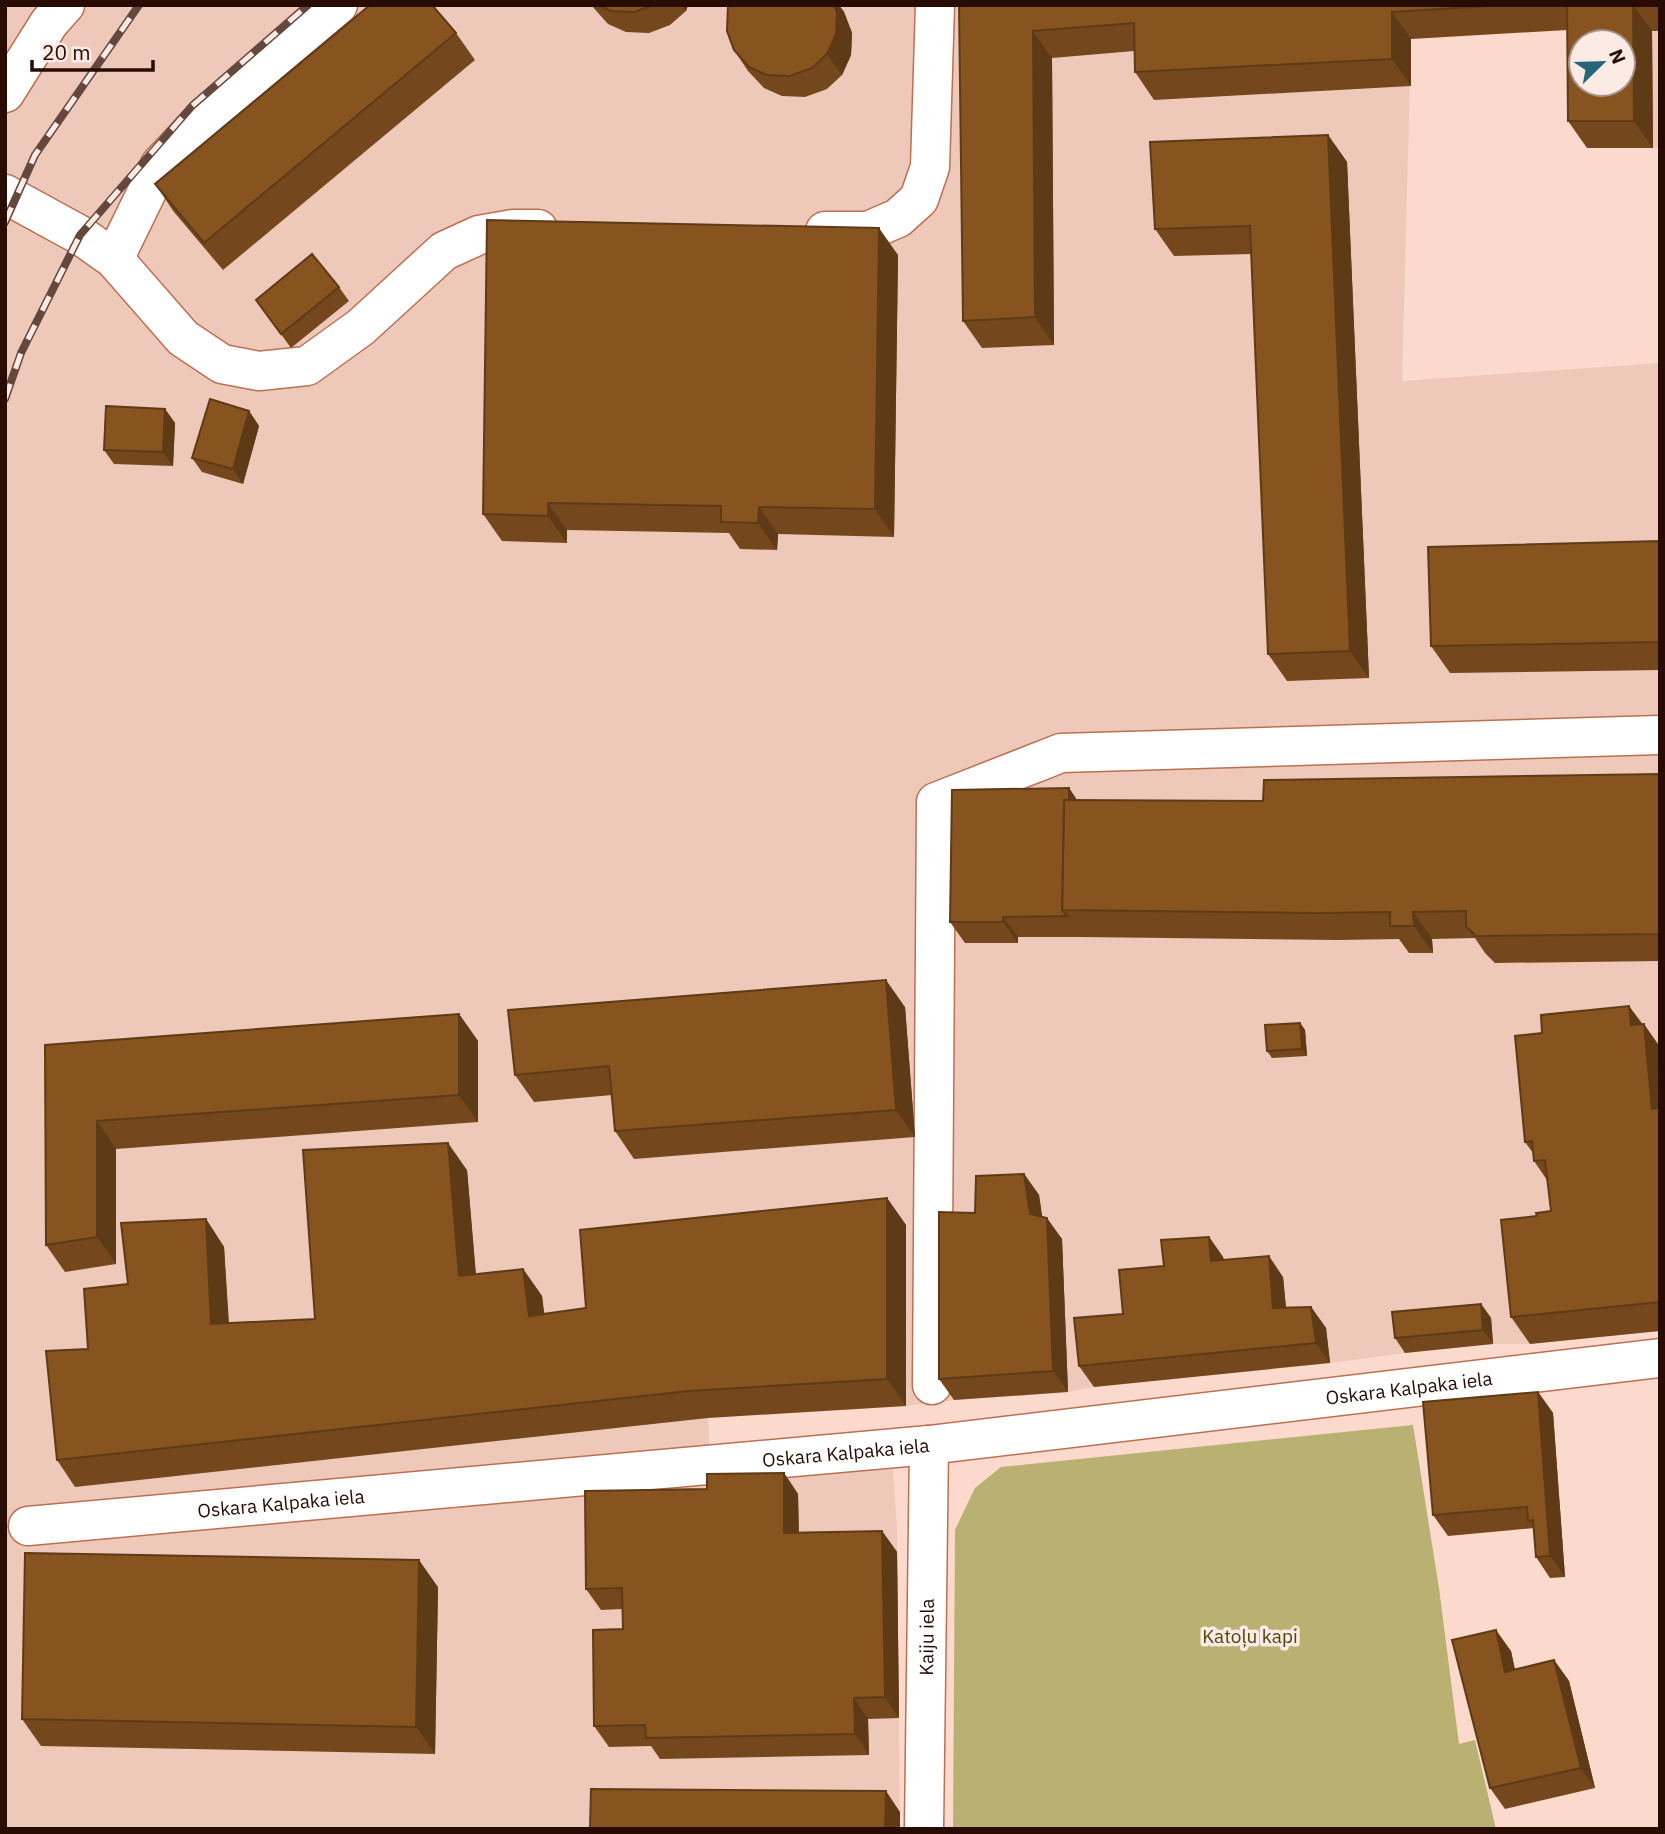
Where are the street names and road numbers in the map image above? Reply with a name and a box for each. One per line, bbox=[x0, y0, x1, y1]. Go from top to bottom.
street label: Oskara Kalpaka iela bbox=[1324, 1366, 1494, 1410]
street label: Oskara Kalpaka iela bbox=[761, 1433, 930, 1472]
street label: Oskara Kalpaka iela bbox=[196, 1484, 366, 1523]
street label: Kaiju iela bbox=[914, 1598, 939, 1676]

